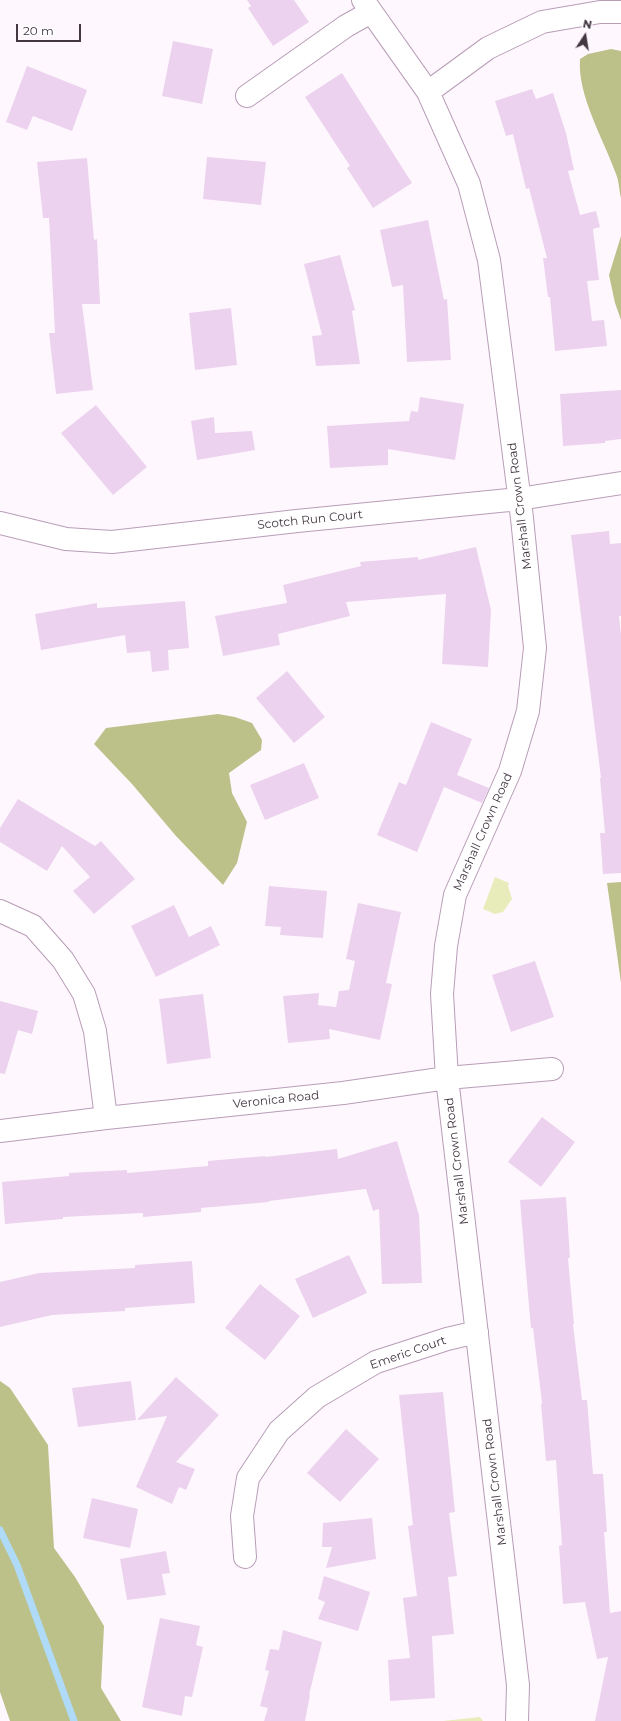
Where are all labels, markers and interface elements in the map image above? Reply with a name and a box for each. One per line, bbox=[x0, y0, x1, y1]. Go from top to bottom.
scale bar bbox=[18, 16, 83, 42]
north arrow bbox=[565, 16, 605, 56]
text: N bbox=[582, 16, 593, 32]
text: 20 m bbox=[23, 23, 54, 38]
street label: Marshall Crown Road bbox=[505, 442, 535, 570]
street label: Scotch Run Court bbox=[257, 507, 363, 533]
street label: Marshall Crown Road bbox=[450, 771, 516, 893]
street label: Veronica Road bbox=[232, 1088, 320, 1112]
street label: Marshall Crown Road bbox=[442, 1097, 472, 1225]
street label: Emeric Court bbox=[368, 1333, 448, 1373]
street label: Marshall Crown Road bbox=[480, 1418, 510, 1546]

